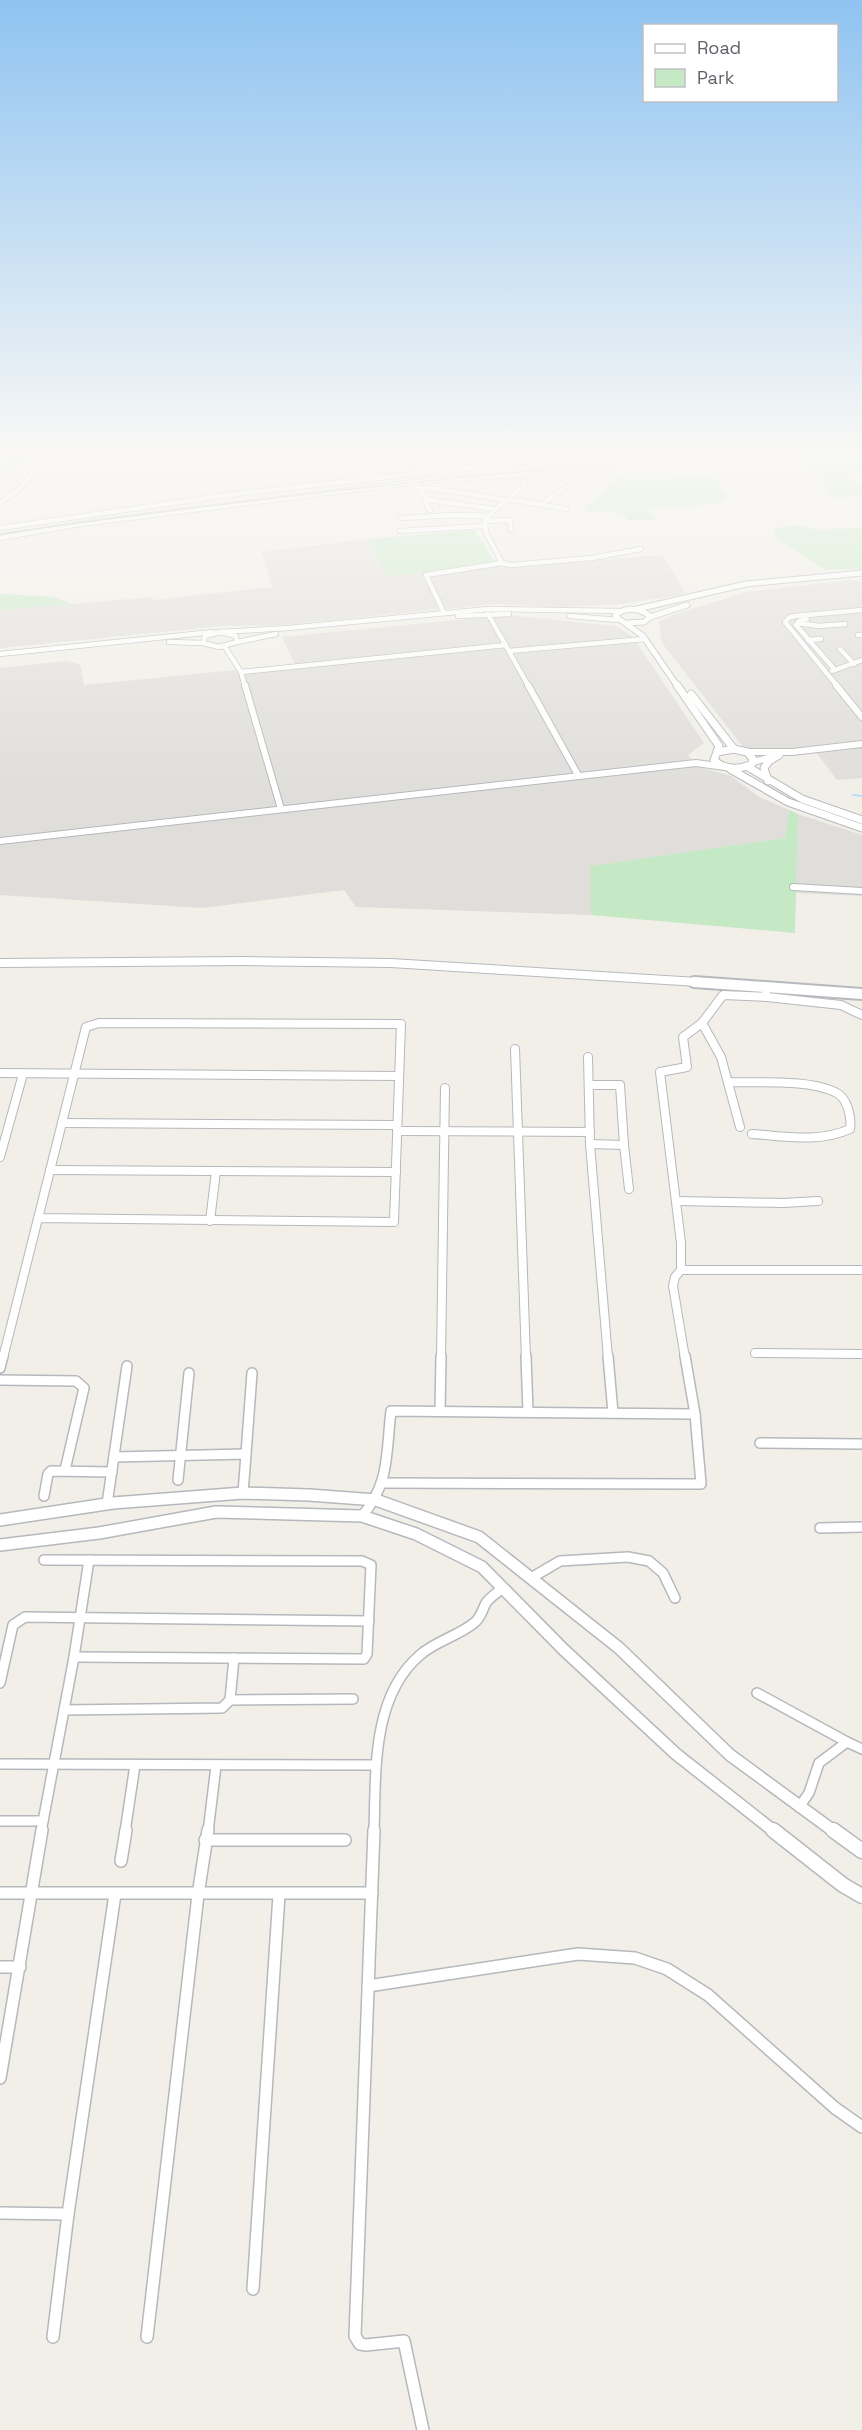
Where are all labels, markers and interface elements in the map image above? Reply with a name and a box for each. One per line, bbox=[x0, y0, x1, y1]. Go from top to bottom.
legend bbox=[643, 24, 838, 102]
text: Road bbox=[697, 36, 741, 59]
text: Park bbox=[697, 66, 735, 89]

